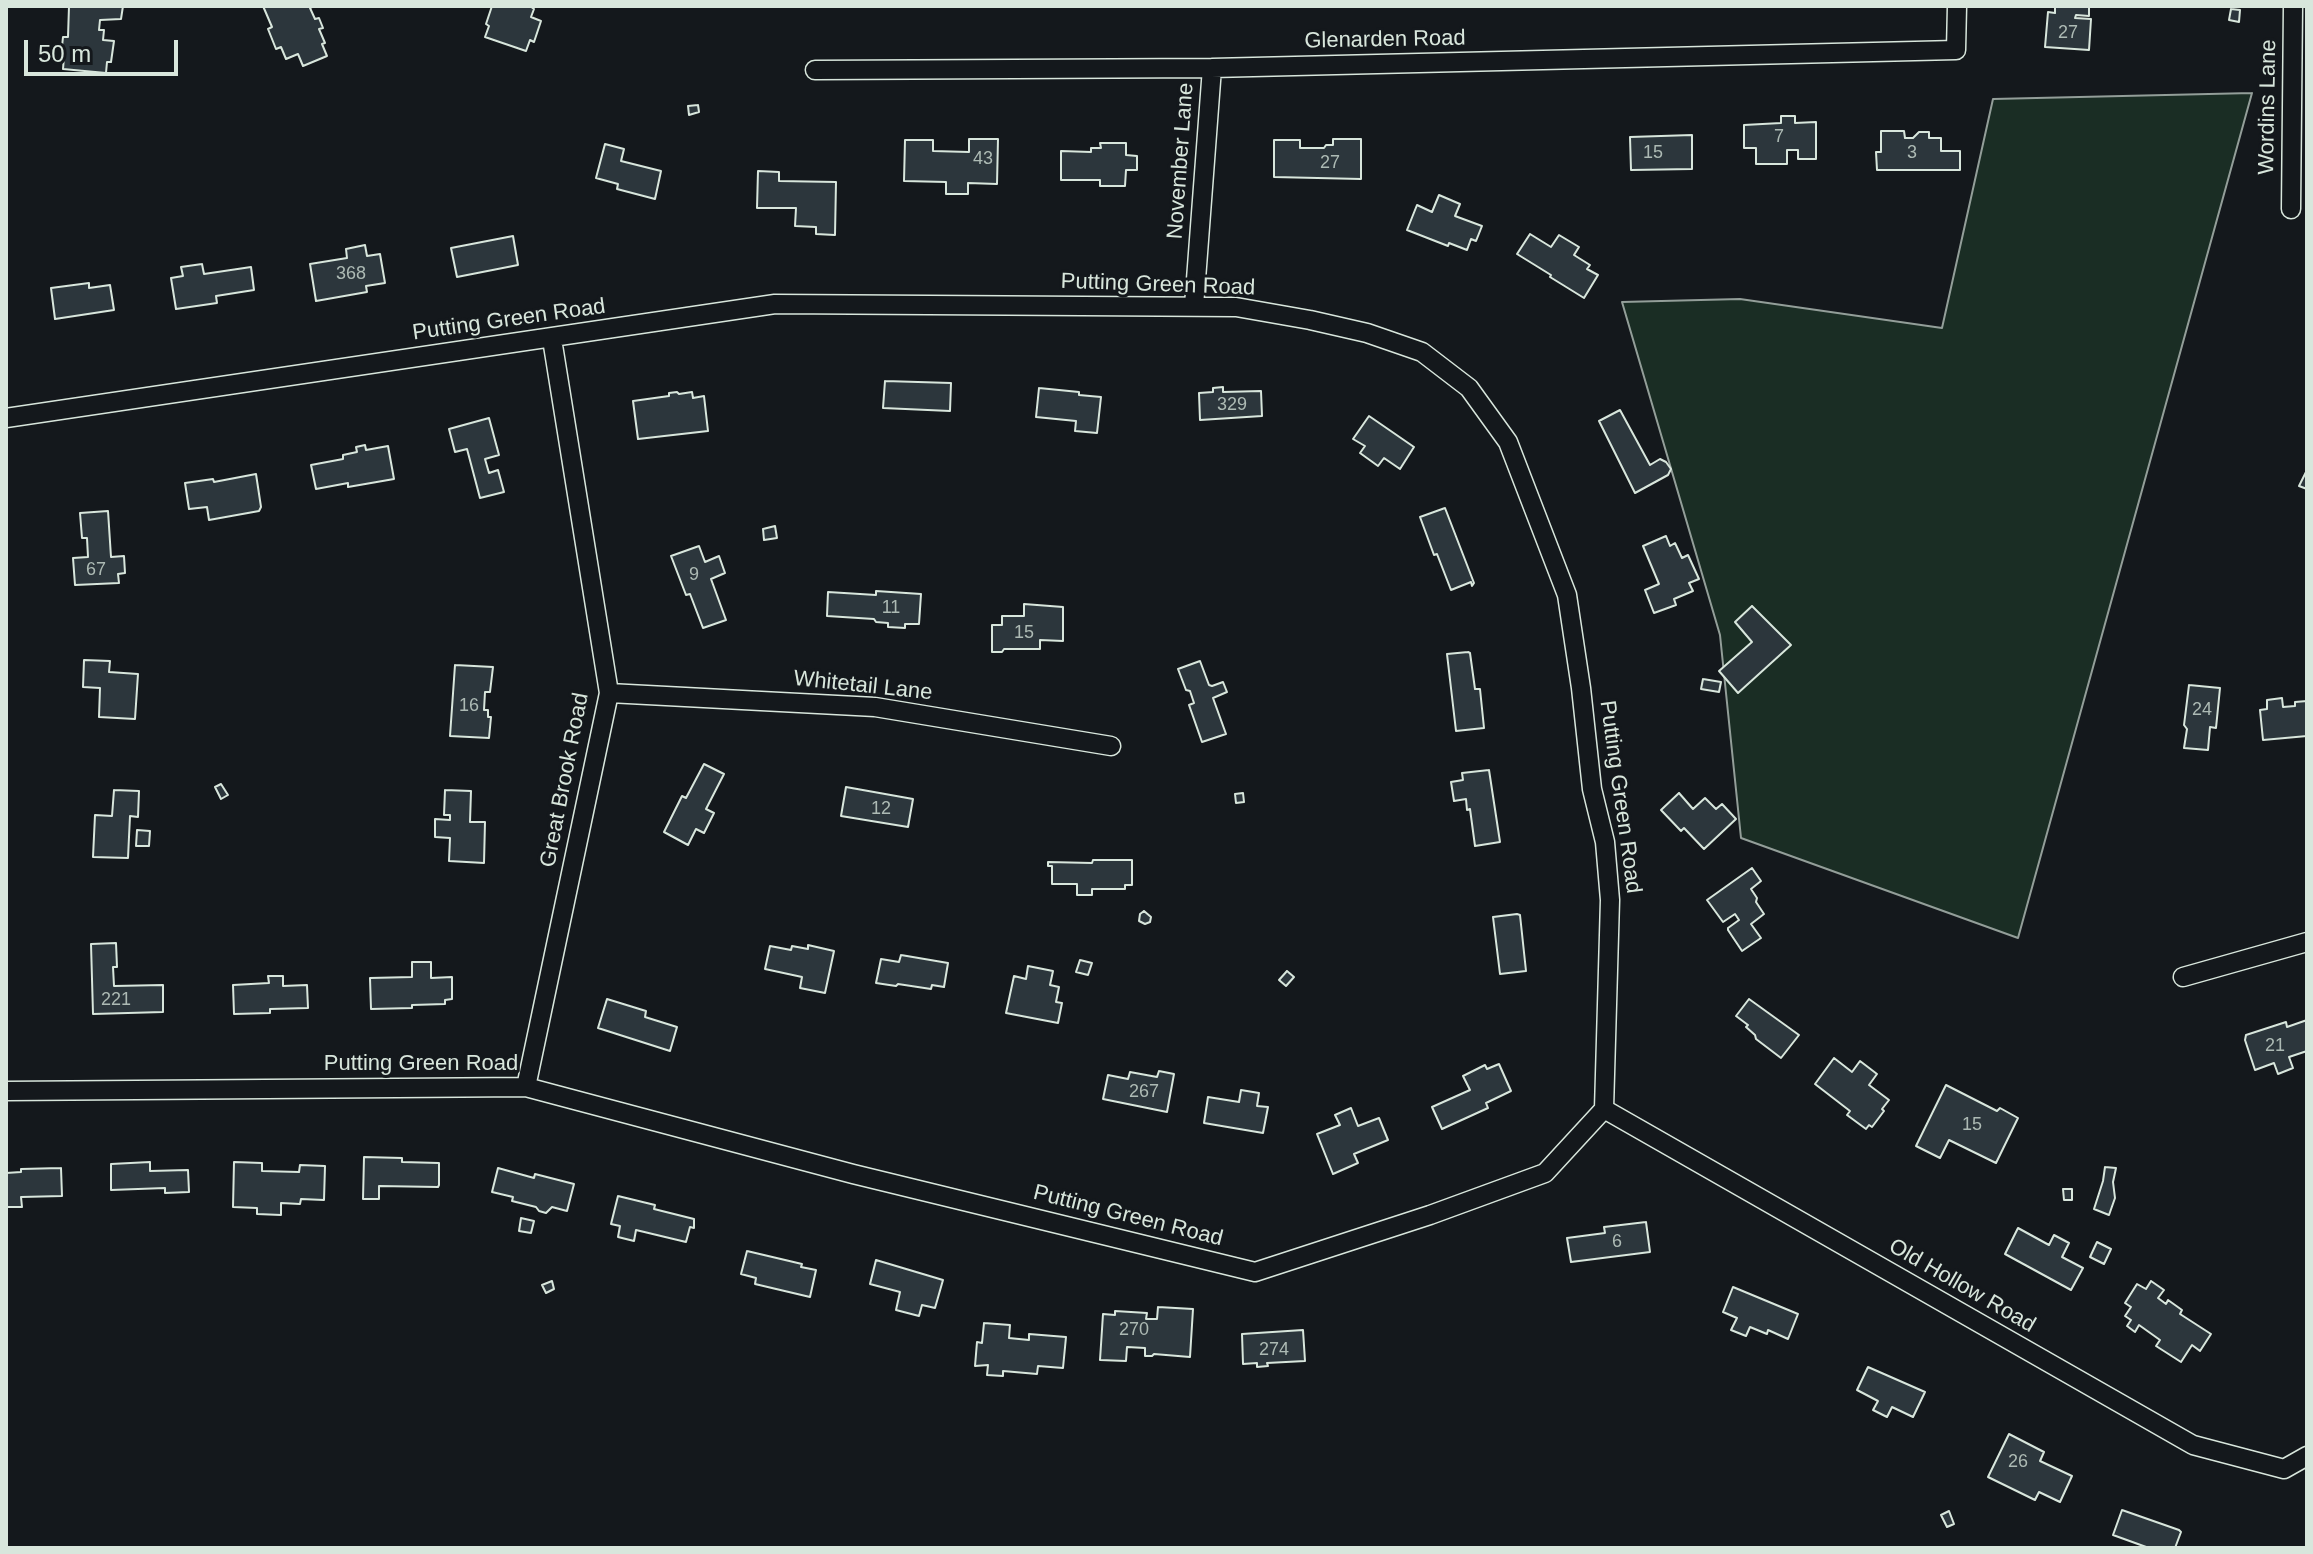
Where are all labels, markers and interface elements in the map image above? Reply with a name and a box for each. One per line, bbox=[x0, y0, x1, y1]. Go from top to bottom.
house number: 27 bbox=[2058, 22, 2078, 44]
scale bar bbox=[28, 24, 182, 74]
street label: Glenarden Road bbox=[1304, 25, 1466, 55]
street label: Wordins Lane bbox=[2254, 39, 2282, 175]
text: 50 m bbox=[38, 40, 91, 67]
street label: November Lane bbox=[1162, 82, 1200, 240]
house number: 7 bbox=[1774, 126, 1784, 148]
house number: 15 bbox=[1643, 142, 1663, 164]
house number: 3 bbox=[1907, 142, 1917, 164]
house number: 43 bbox=[973, 148, 993, 170]
house number: 27 bbox=[1320, 152, 1340, 174]
house number: 368 bbox=[336, 263, 366, 285]
street label: Putting Green Road bbox=[1060, 268, 1256, 302]
street label: Putting Green Road bbox=[411, 293, 607, 347]
house number: 329 bbox=[1217, 394, 1247, 416]
house number: 67 bbox=[86, 559, 106, 581]
house number: 9 bbox=[689, 564, 699, 586]
house number: 11 bbox=[882, 597, 900, 619]
house number: 15 bbox=[1014, 622, 1034, 644]
street label: Whitetail Lane bbox=[792, 666, 934, 706]
street label: Great Brook Road bbox=[535, 690, 595, 870]
house number: 16 bbox=[459, 695, 479, 717]
street label: Putting Green Road bbox=[1593, 699, 1647, 895]
house number: 24 bbox=[2192, 699, 2212, 721]
house number: 12 bbox=[871, 798, 891, 820]
house number: 221 bbox=[101, 989, 131, 1011]
house number: 21 bbox=[2265, 1035, 2285, 1057]
street label: Putting Green Road bbox=[324, 1051, 518, 1077]
house number: 267 bbox=[1129, 1081, 1159, 1103]
house number: 15 bbox=[1962, 1114, 1982, 1136]
street label: Putting Green Road bbox=[1030, 1180, 1226, 1252]
house number: 6 bbox=[1612, 1231, 1622, 1253]
street label: Old Hollow Road bbox=[1884, 1233, 2040, 1339]
house number: 270 bbox=[1119, 1319, 1149, 1341]
house number: 274 bbox=[1259, 1339, 1289, 1361]
house number: 26 bbox=[2008, 1451, 2028, 1473]

